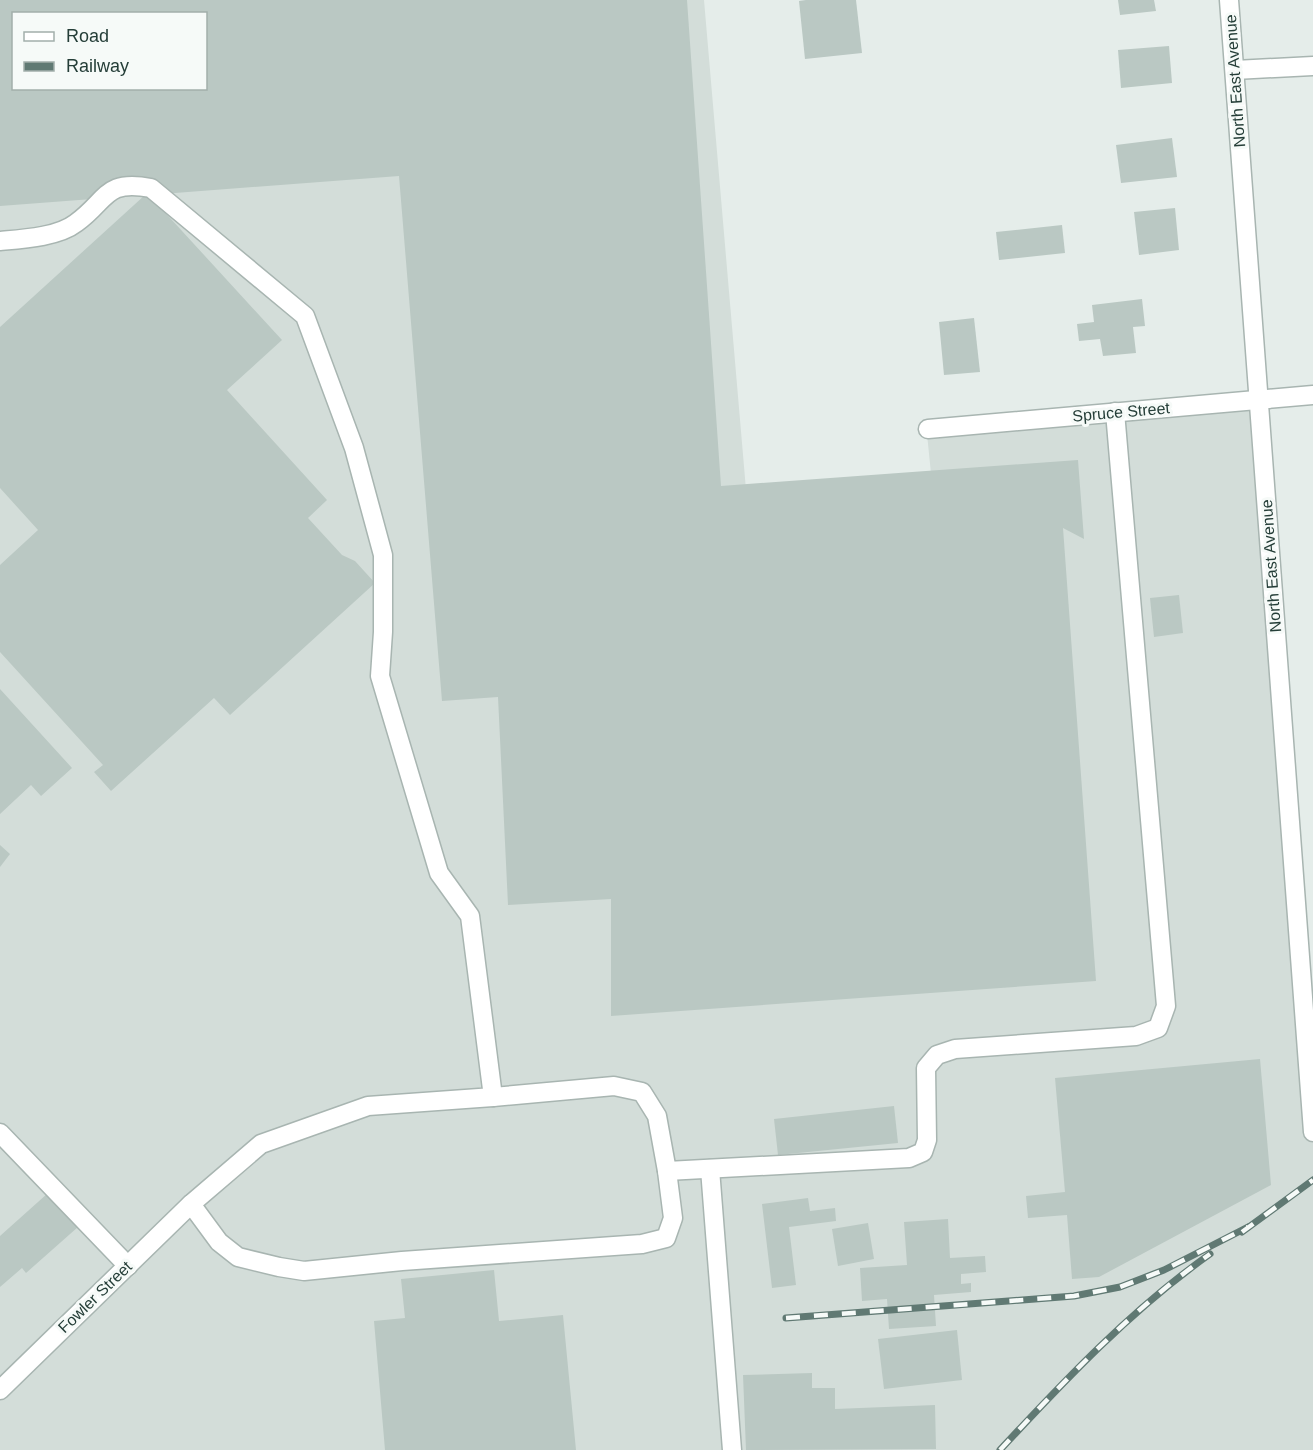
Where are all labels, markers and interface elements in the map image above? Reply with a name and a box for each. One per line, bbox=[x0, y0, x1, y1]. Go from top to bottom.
legend bbox=[12, 12, 207, 90]
street label: North East Avenue bbox=[1222, 14, 1248, 148]
text: Road bbox=[66, 26, 109, 46]
text: Railway bbox=[66, 56, 129, 76]
street label: Spruce Street bbox=[1072, 399, 1171, 425]
street label: North East Avenue bbox=[1258, 499, 1284, 633]
street label: Fowler Street bbox=[55, 1257, 136, 1336]

